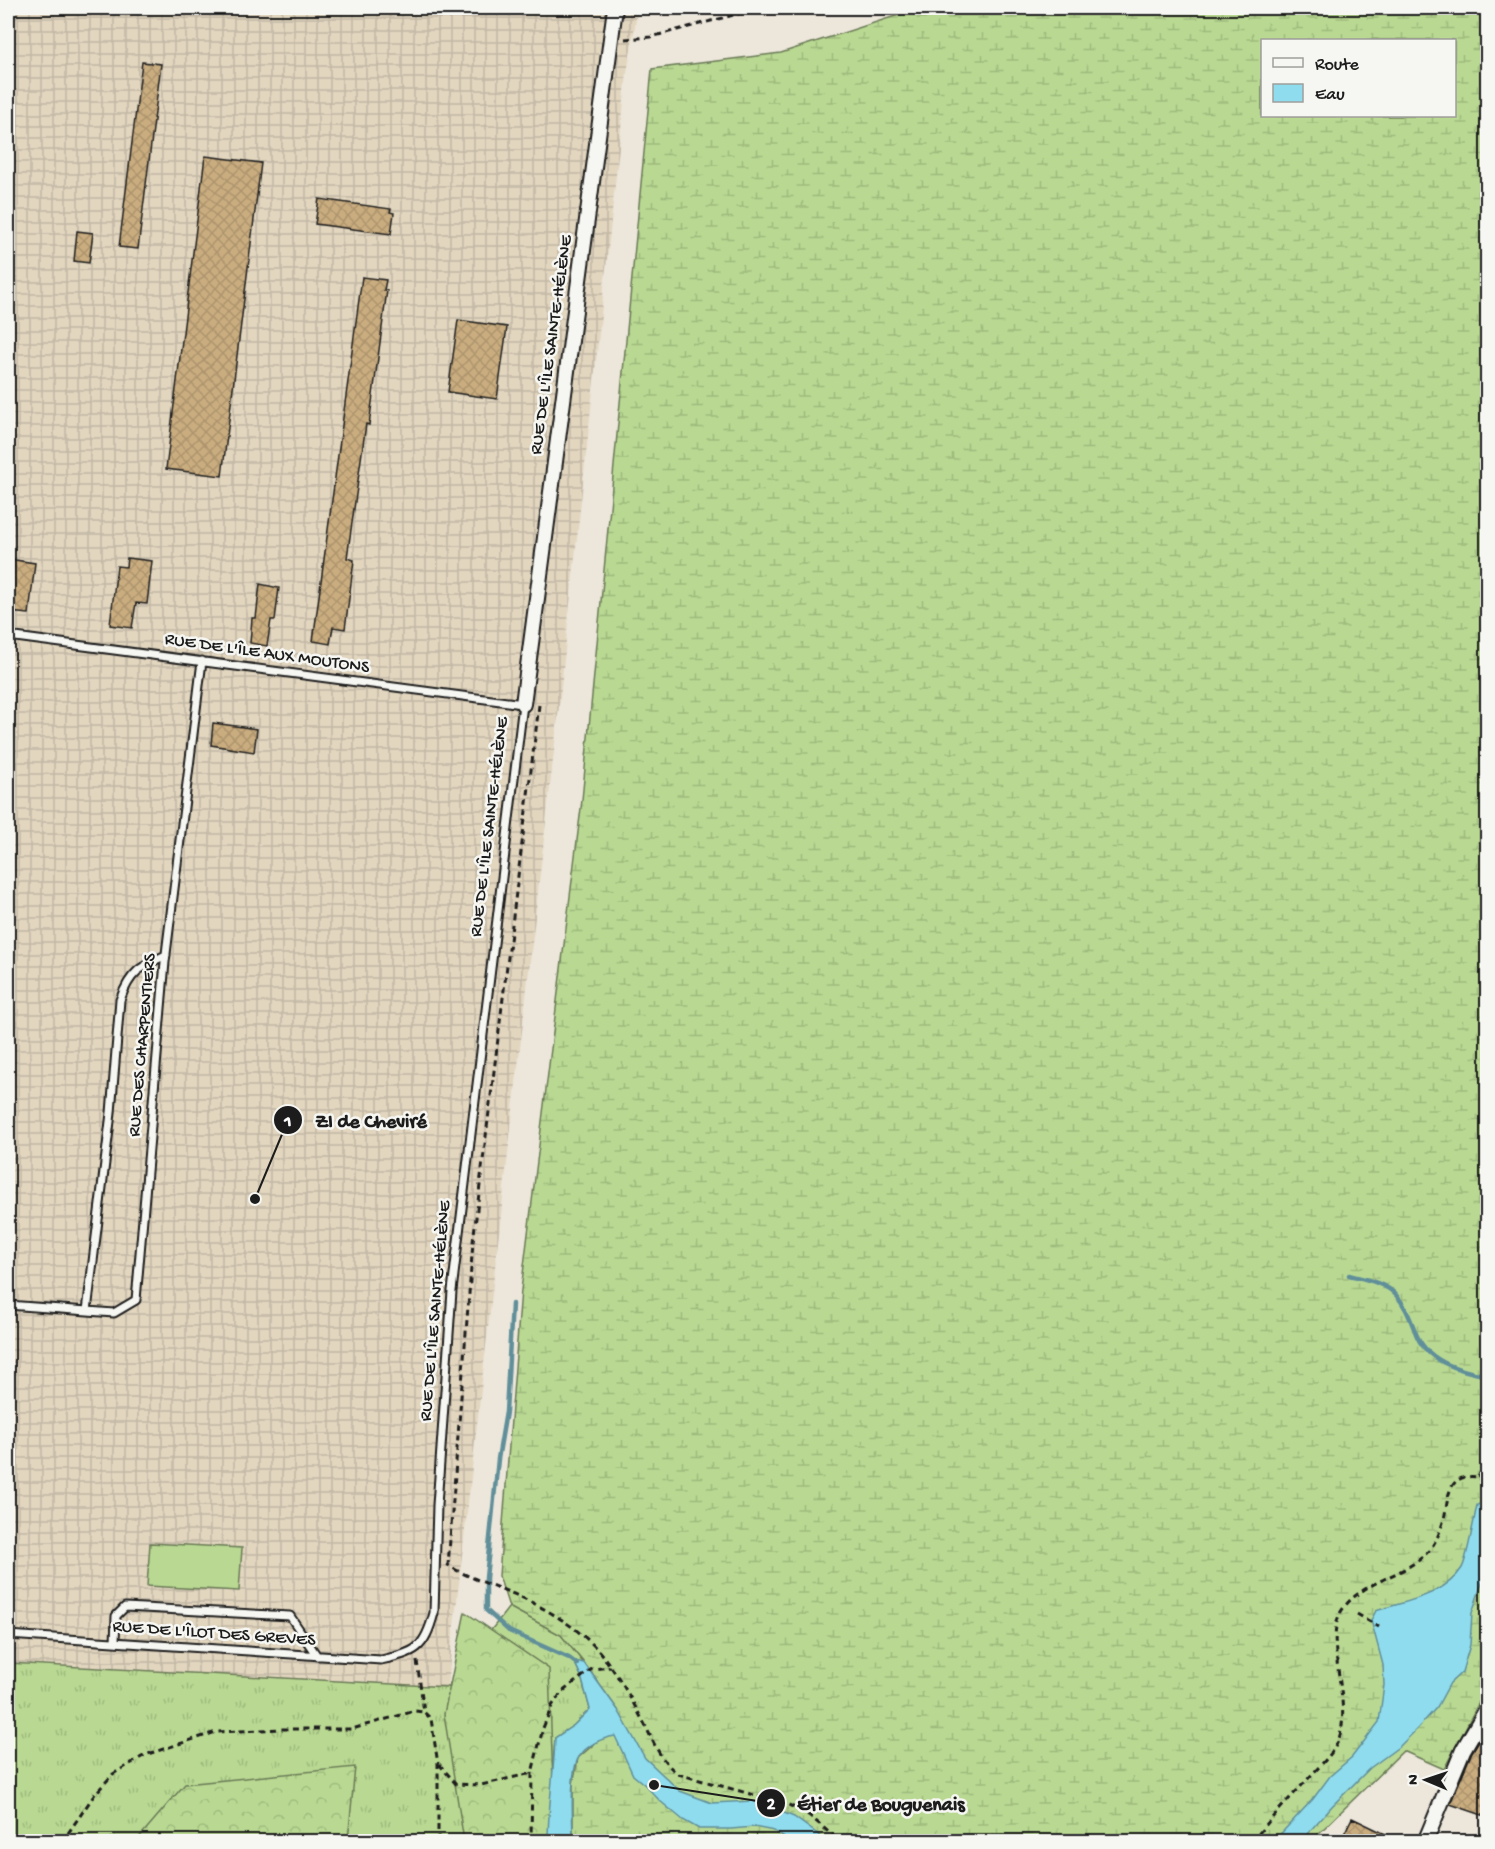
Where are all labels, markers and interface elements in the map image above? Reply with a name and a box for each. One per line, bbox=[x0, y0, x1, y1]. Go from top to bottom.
legend bbox=[1261, 39, 1456, 117]
text: Route bbox=[1315, 55, 1360, 76]
text: Eau bbox=[1315, 85, 1345, 106]
street label: RUE DE L'ÎLE SAINTE-HÉLÈNE bbox=[526, 233, 578, 456]
street label: RUE DE L'ÎLE AUX MOUTONS bbox=[163, 629, 371, 679]
street label: RUE DE L'ÎLE SAINTE-HÉLÈNE bbox=[466, 715, 514, 938]
street label: RUE DES CHARPENTIERS bbox=[125, 952, 162, 1138]
callout: ZI de Cheviré bbox=[273, 1101, 439, 1139]
text: 1 bbox=[283, 1112, 292, 1133]
text: ZI de Cheviré bbox=[315, 1112, 428, 1135]
street label: RUE DE L'ÎLE SAINTE-HÉLÈNE bbox=[416, 1199, 456, 1422]
street label: RUE DE L'ÎLOT DES GREVES bbox=[112, 1616, 317, 1652]
north arrow bbox=[1396, 1750, 1456, 1810]
text: N bbox=[1405, 1773, 1424, 1785]
callout: Étier de Bouguenais bbox=[756, 1784, 977, 1822]
text: Étier de Bouguenais bbox=[797, 1794, 966, 1818]
text: 2 bbox=[767, 1795, 776, 1816]

